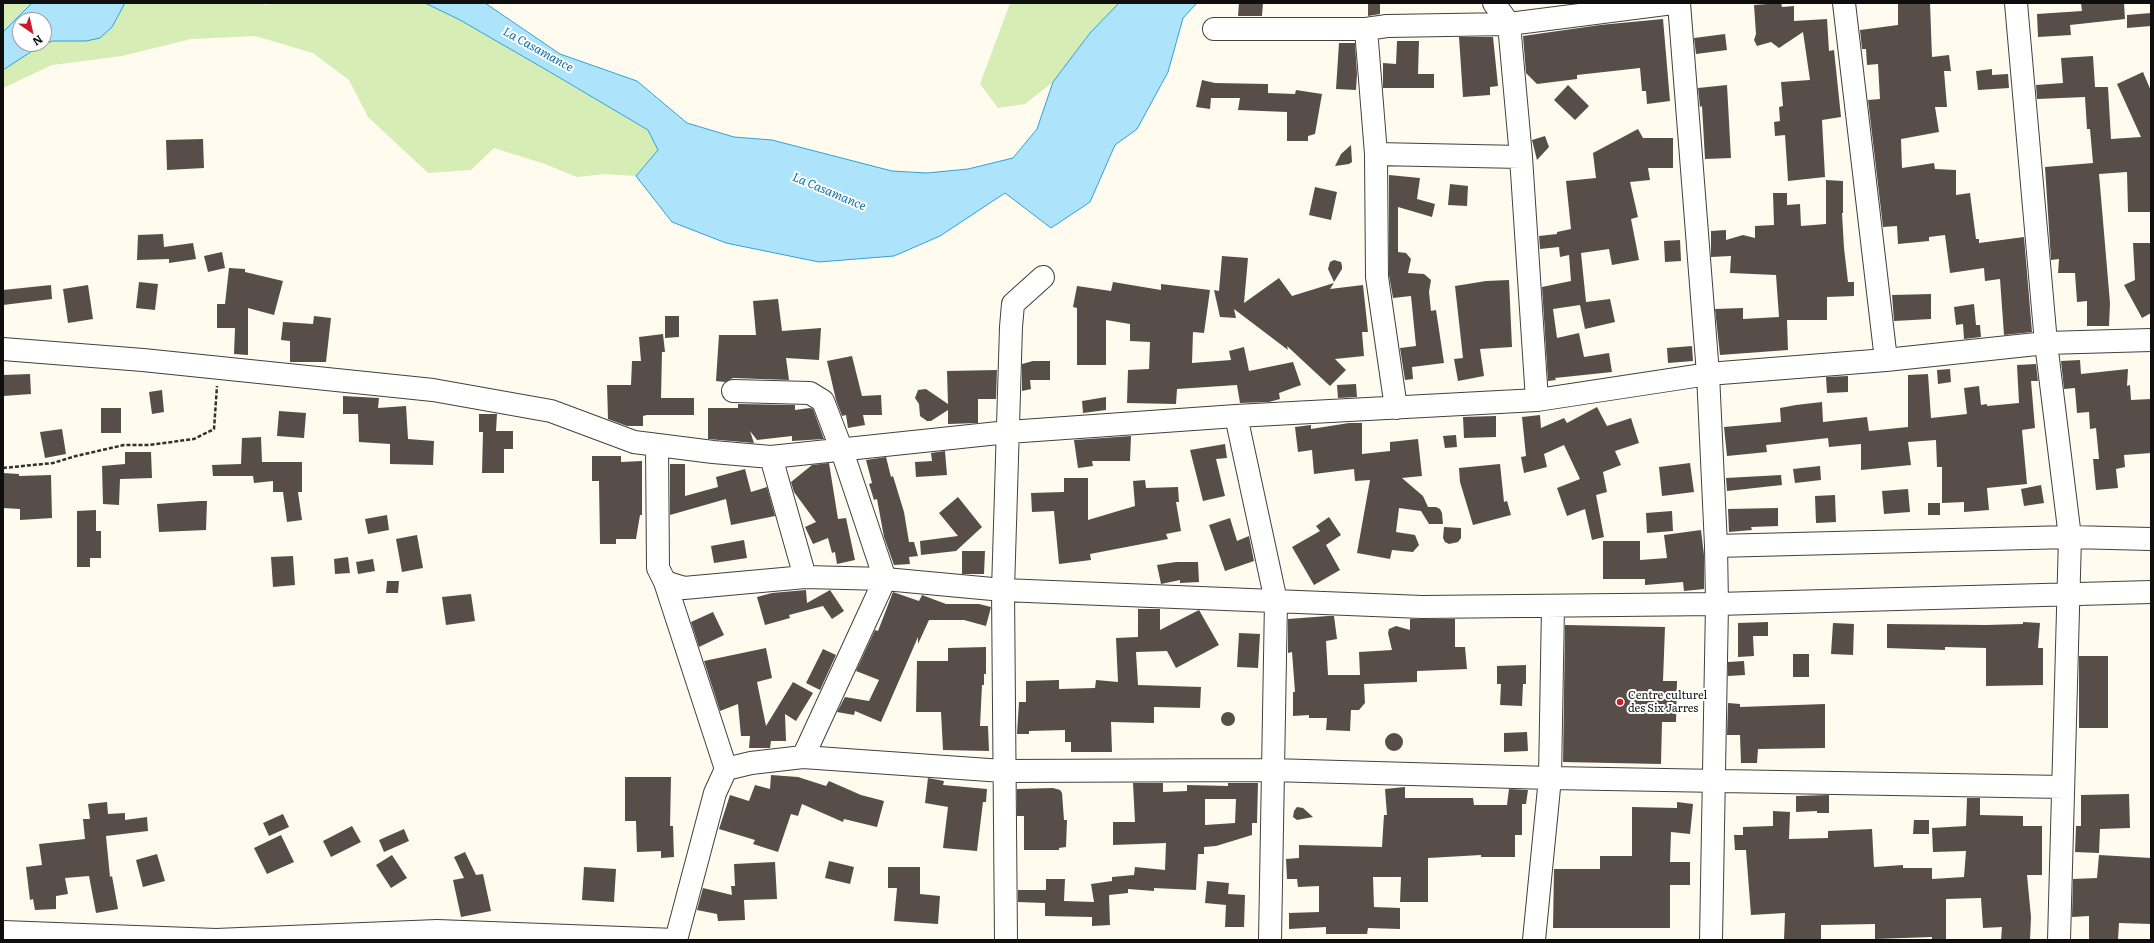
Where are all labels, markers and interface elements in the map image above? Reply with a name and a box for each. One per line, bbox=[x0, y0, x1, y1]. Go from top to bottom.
north arrow bbox=[12, 12, 52, 52]
water label: La Casamance bbox=[500, 25, 576, 75]
text: N bbox=[30, 32, 46, 50]
water label: La Casamance bbox=[790, 170, 868, 214]
place label: Centre culturel des Six Jarres bbox=[1628, 689, 1707, 715]
marker: Centre culturel des Six Jarres bbox=[1615, 697, 1625, 707]

